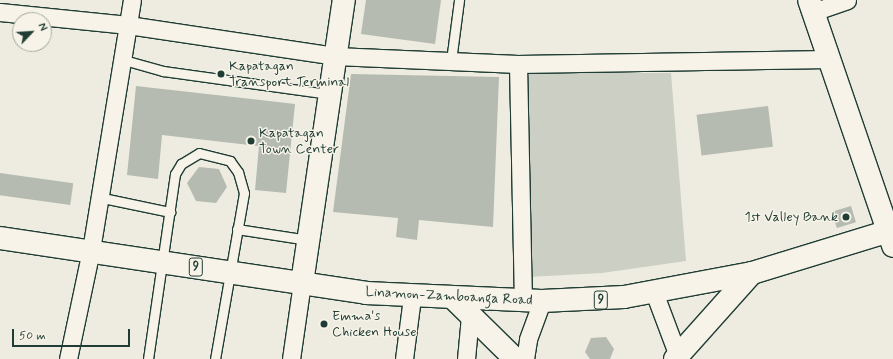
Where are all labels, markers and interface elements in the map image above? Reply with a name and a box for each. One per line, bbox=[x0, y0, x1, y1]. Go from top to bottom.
north arrow bbox=[12, 12, 52, 52]
text: N bbox=[34, 21, 50, 34]
place label: Kapatagan Transport Terminal bbox=[229, 58, 351, 90]
marker: Kapatagan Transport Terminal bbox=[216, 69, 226, 79]
place label: Kapatagan Town Center bbox=[259, 125, 339, 158]
marker: Kapatagan Town Center bbox=[246, 136, 256, 146]
place label: 1st Valley Bank bbox=[748, 209, 838, 225]
marker: 1st Valley Bank bbox=[841, 212, 851, 222]
road number: 9 bbox=[188, 256, 204, 278]
street label: Linamon-Zamboanga Road bbox=[366, 283, 532, 309]
road number: 9 bbox=[593, 289, 609, 311]
place label: Emma's Chicken House bbox=[332, 308, 416, 340]
marker: Emma's Chicken House bbox=[319, 319, 329, 329]
scale bar bbox=[14, 321, 132, 347]
text: 50 m bbox=[19, 328, 46, 344]

